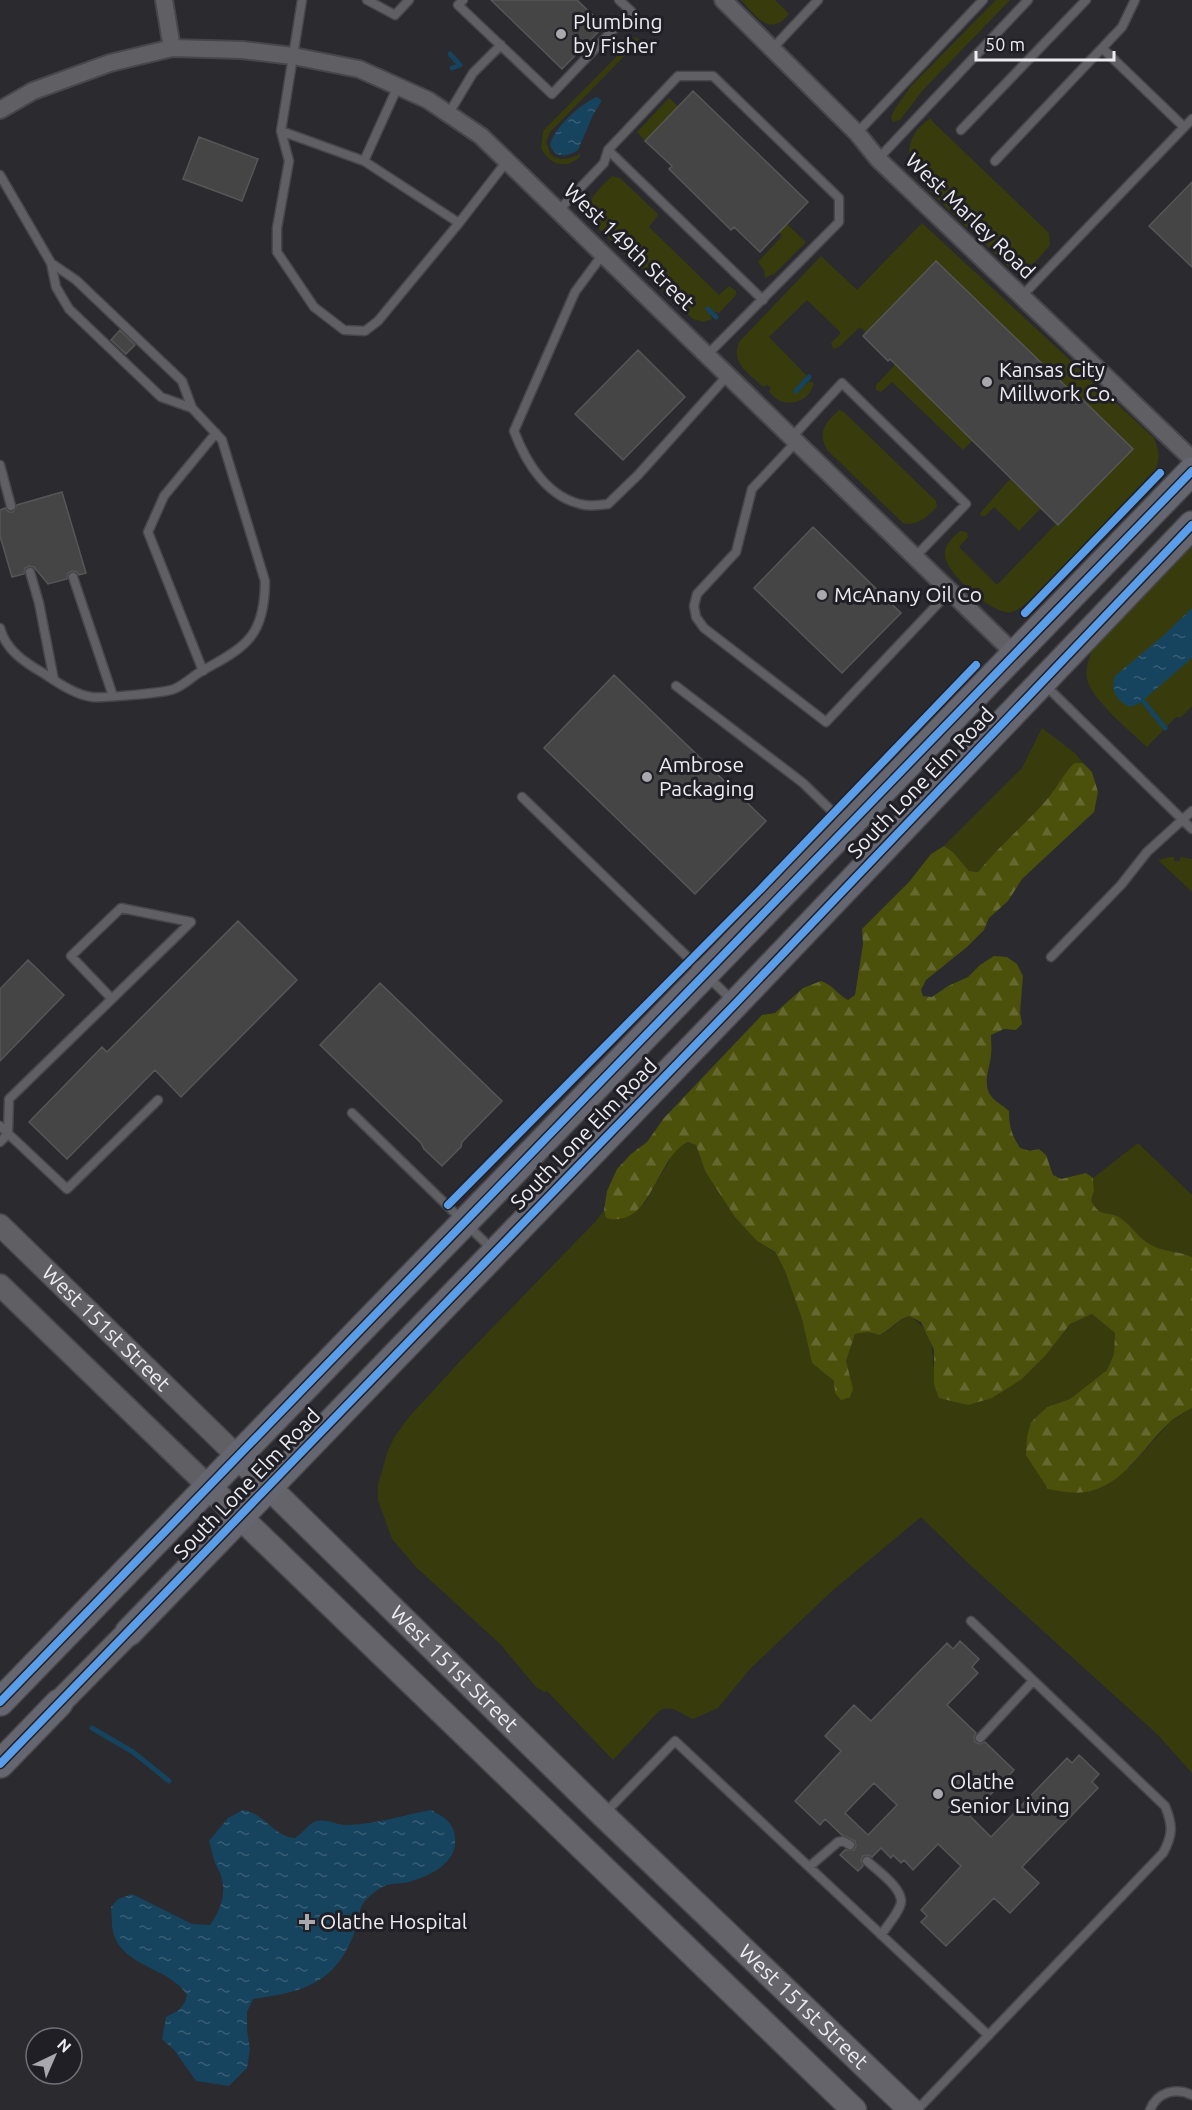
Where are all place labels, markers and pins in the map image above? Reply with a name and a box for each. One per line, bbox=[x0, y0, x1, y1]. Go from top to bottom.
place label: Plumbing by Fisher bbox=[573, 9, 663, 57]
marker: Plumbing by Fisher bbox=[554, 27, 568, 41]
place label: Kansas City Millwork Co. bbox=[999, 357, 1116, 405]
marker: Kansas City Millwork Co. bbox=[980, 375, 994, 389]
place label: McAnany Oil Co bbox=[834, 582, 982, 606]
marker: McAnany Oil Co bbox=[815, 588, 829, 602]
place label: Ambrose Packaging bbox=[659, 752, 755, 800]
marker: Ambrose Packaging bbox=[640, 770, 654, 784]
place label: Olathe Senior Living bbox=[950, 1769, 1070, 1817]
marker: Olathe Senior Living bbox=[931, 1787, 945, 1801]
place label: Olathe Hospital bbox=[320, 1909, 467, 1933]
marker: Olathe Hospital bbox=[298, 1913, 316, 1931]

